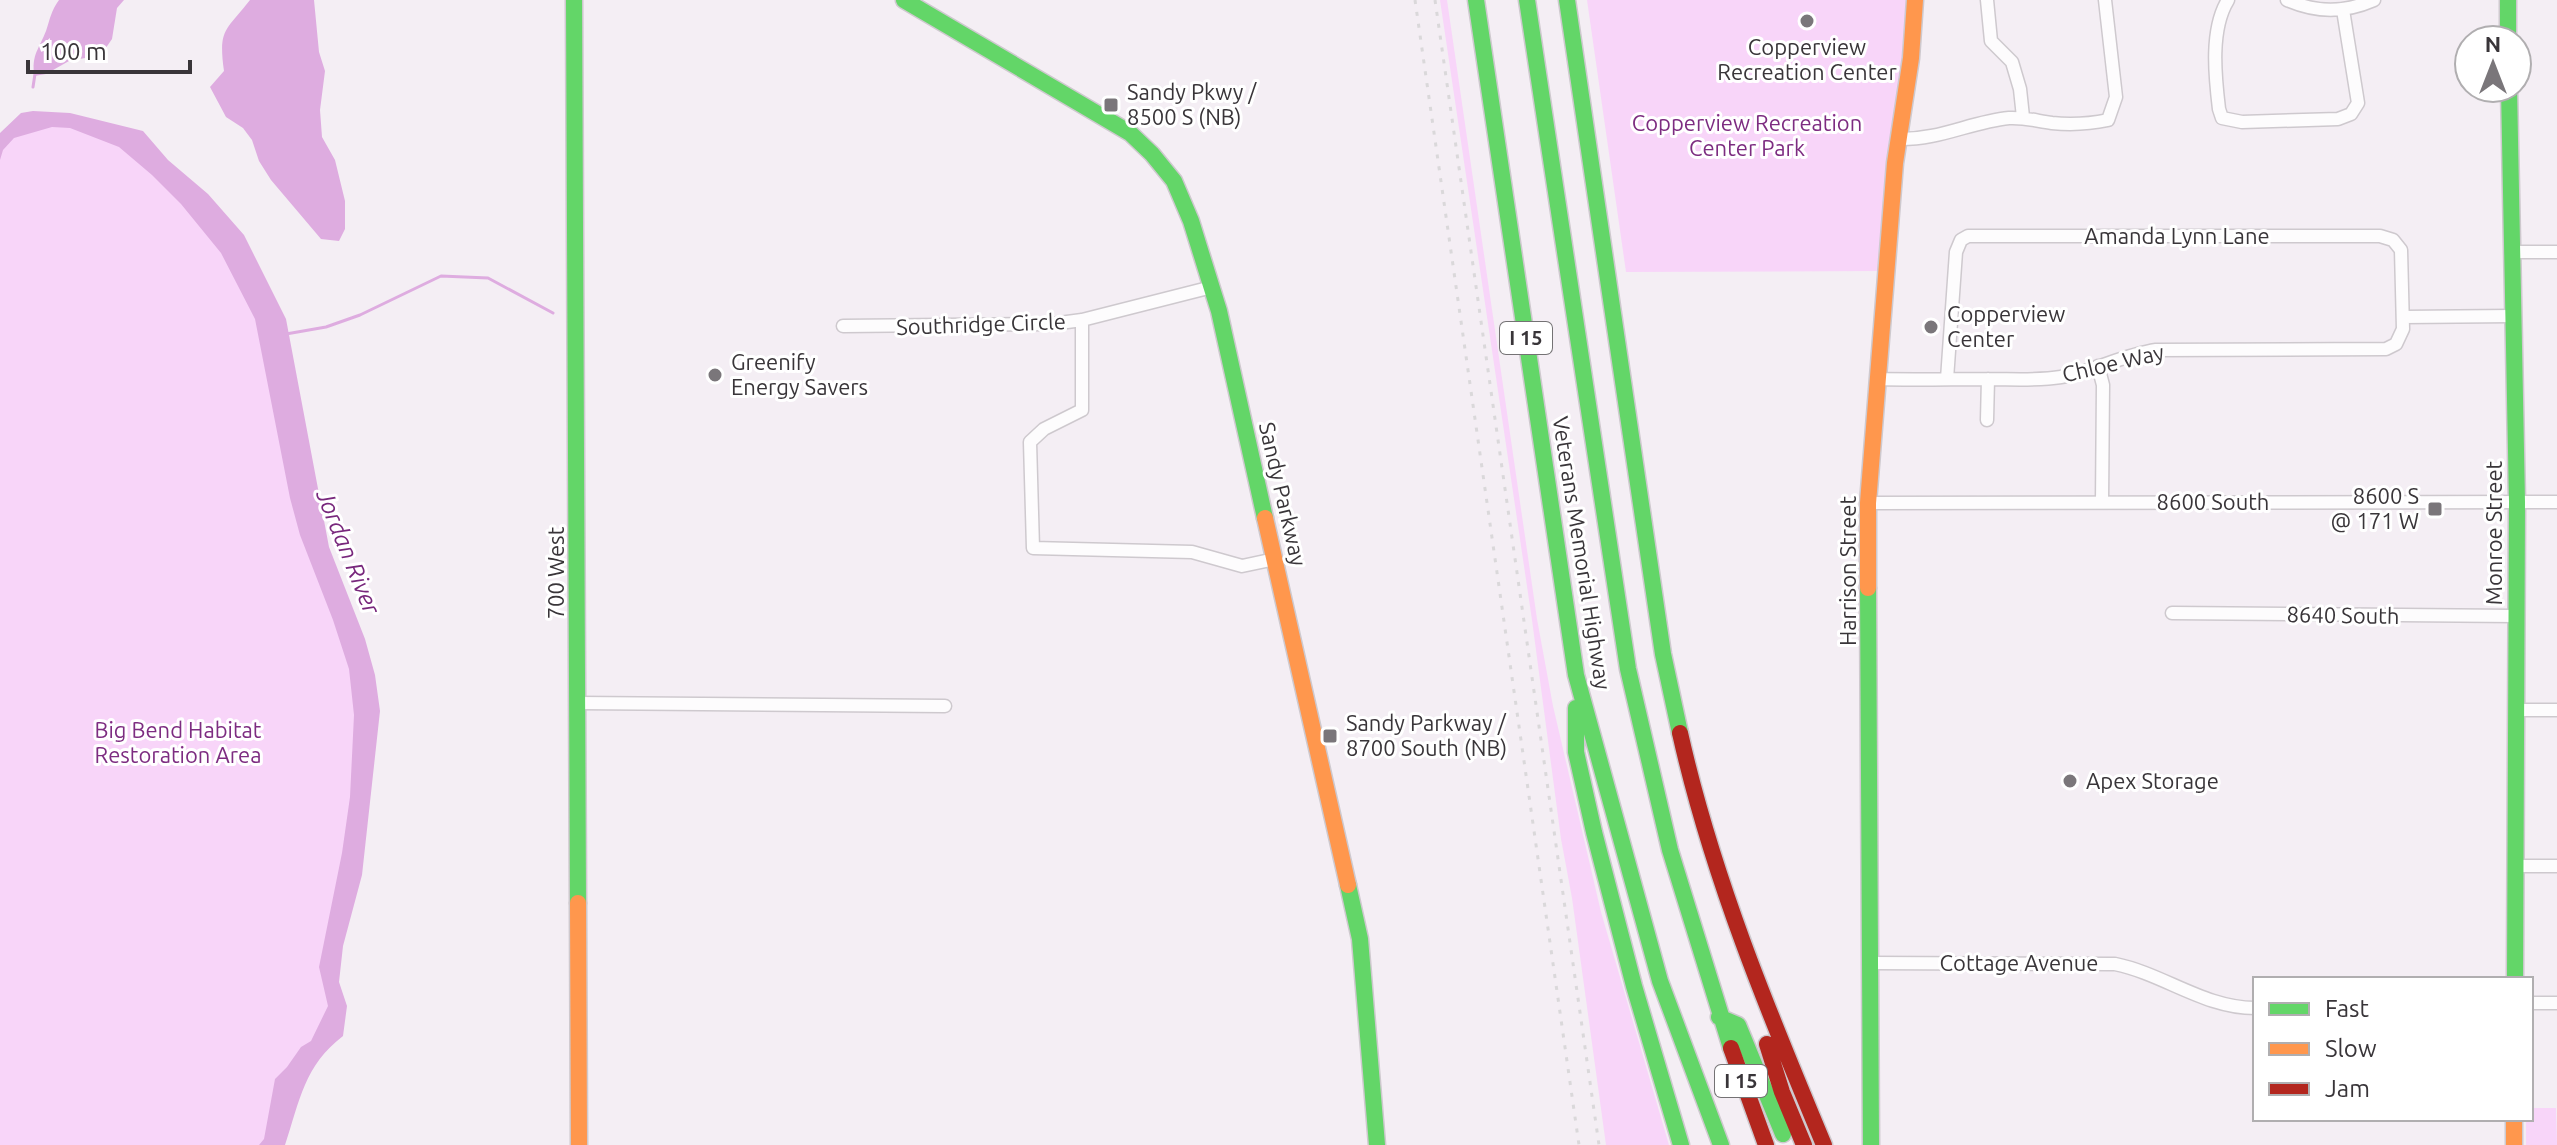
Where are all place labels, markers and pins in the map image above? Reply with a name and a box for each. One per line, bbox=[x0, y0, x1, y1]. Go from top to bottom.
marker: Copperview Recreation Center bbox=[1798, 12, 1816, 30]
place label: Copperview Recreation Center bbox=[1717, 34, 1897, 84]
place label: Sandy Pkwy / 8500 S (NB) bbox=[1127, 79, 1257, 130]
marker: Sandy Pkwy / 8500 S (NB) bbox=[1102, 96, 1120, 114]
place label: Copperview Center bbox=[1947, 301, 2065, 351]
marker: Copperview Center bbox=[1922, 318, 1940, 336]
place label: Greenify Energy Savers bbox=[731, 349, 868, 399]
marker: Greenify Energy Savers bbox=[706, 366, 724, 384]
place label: 8600 S @ 171 W bbox=[2331, 483, 2419, 533]
marker: 8600 S @ 171 W bbox=[2426, 500, 2444, 518]
place label: Sandy Parkway / 8700 South (NB) bbox=[1346, 710, 1507, 761]
marker: Sandy Parkway / 8700 South (NB) bbox=[1321, 727, 1339, 745]
place label: Apex Storage bbox=[2086, 768, 2219, 793]
marker: Apex Storage bbox=[2061, 772, 2079, 790]

